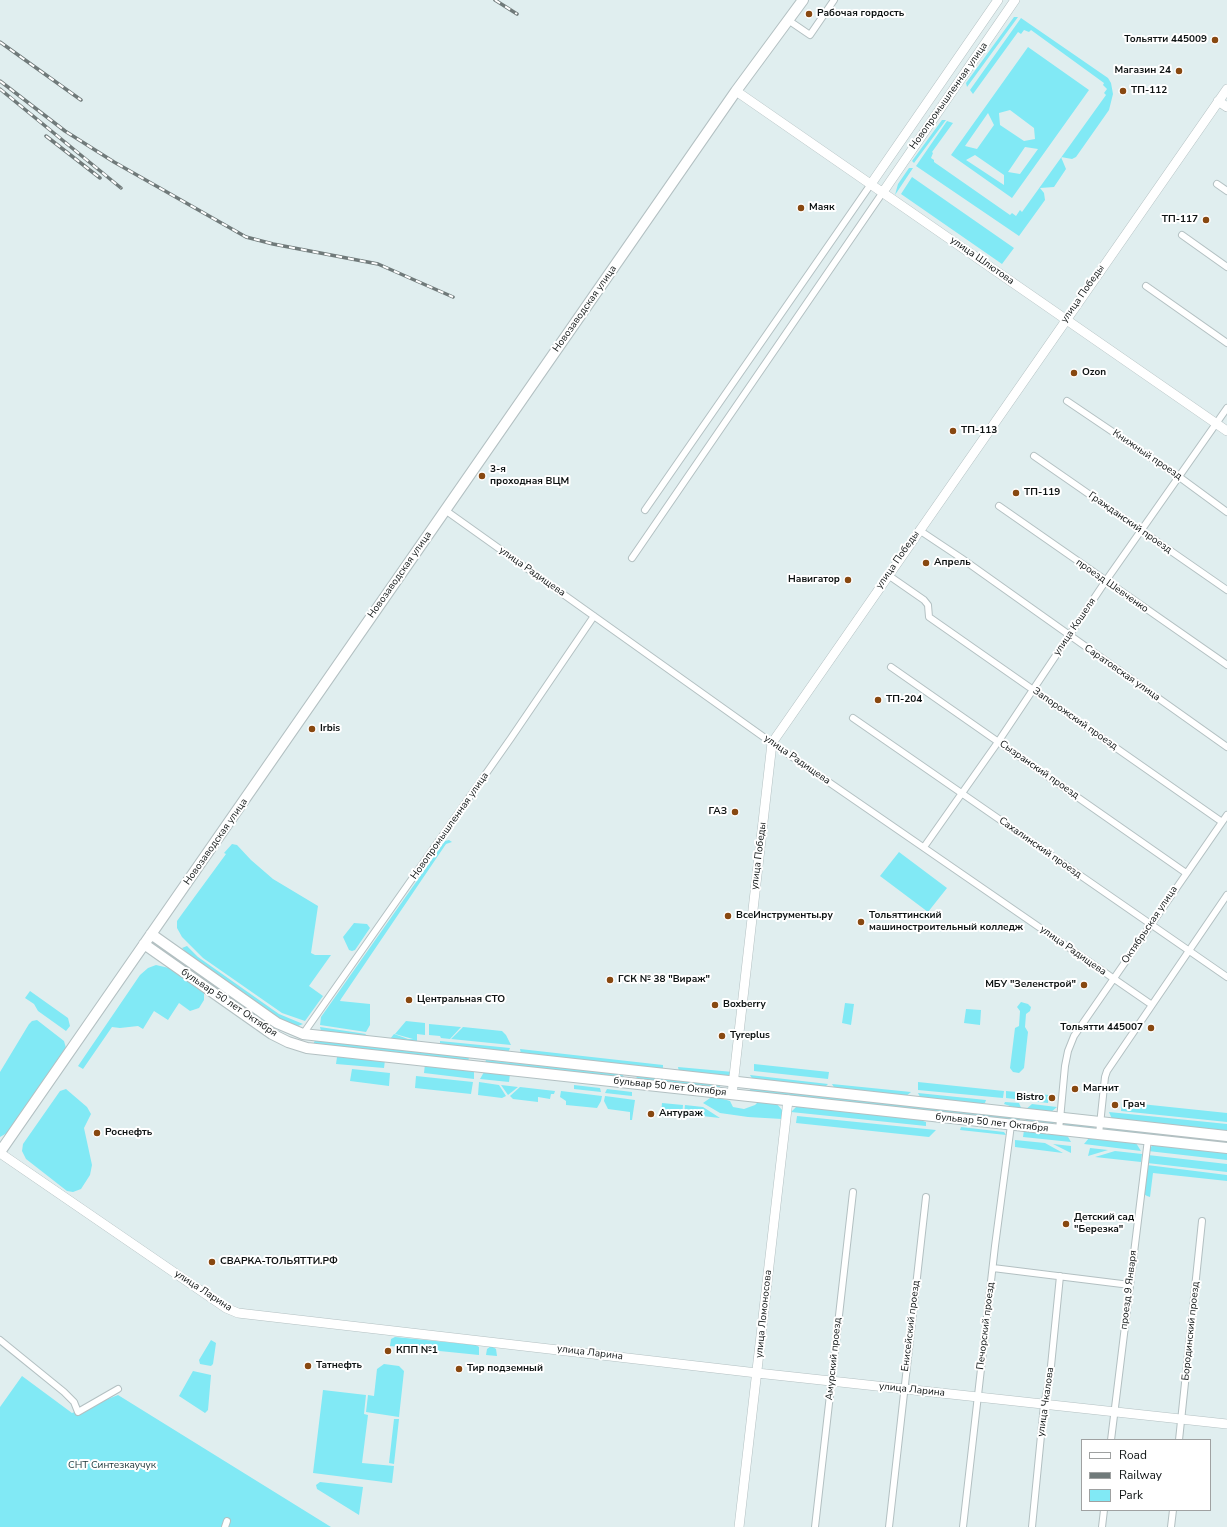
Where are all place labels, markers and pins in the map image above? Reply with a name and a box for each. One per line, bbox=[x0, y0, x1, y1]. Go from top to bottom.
place label: Рабочая гордость bbox=[817, 8, 904, 20]
marker: Рабочая гордость bbox=[804, 9, 814, 19]
place label: Тольятти 445009 bbox=[1124, 34, 1207, 46]
marker: Тольятти 445009 bbox=[1210, 35, 1220, 45]
place label: Магазин 24 bbox=[1115, 65, 1171, 77]
marker: Магазин 24 bbox=[1174, 66, 1184, 76]
place label: ТП-112 bbox=[1131, 85, 1167, 97]
marker: ТП-112 bbox=[1118, 86, 1128, 96]
place label: Маяк bbox=[809, 202, 834, 214]
marker: Маяк bbox=[796, 203, 806, 213]
place label: ТП-117 bbox=[1162, 214, 1198, 226]
marker: ТП-117 bbox=[1201, 215, 1211, 225]
place label: Ozon bbox=[1082, 367, 1106, 379]
marker: Ozon bbox=[1069, 368, 1079, 378]
place label: ТП-113 bbox=[961, 425, 997, 437]
marker: ТП-113 bbox=[948, 426, 958, 436]
place label: 3-я проходная ВЦМ bbox=[490, 464, 569, 488]
marker: 3-я проходная ВЦМ bbox=[477, 471, 487, 481]
place label: ТП-119 bbox=[1024, 487, 1060, 499]
marker: ТП-119 bbox=[1011, 488, 1021, 498]
place label: Апрель bbox=[934, 557, 971, 569]
marker: Апрель bbox=[921, 558, 931, 568]
place label: Навигатор bbox=[788, 574, 840, 586]
marker: Навигатор bbox=[843, 575, 853, 585]
place label: ТП-204 bbox=[886, 694, 922, 706]
marker: ТП-204 bbox=[873, 695, 883, 705]
place label: Irbis bbox=[320, 723, 340, 735]
marker: Irbis bbox=[307, 724, 317, 734]
place label: ГАЗ bbox=[709, 806, 727, 818]
marker: ГАЗ bbox=[730, 807, 740, 817]
place label: ВсеИнструменты.ру bbox=[736, 910, 833, 922]
place label: Тольяттинский машиностроительный колледж bbox=[869, 910, 1023, 934]
marker: ВсеИнструменты.ру bbox=[723, 911, 733, 921]
marker: Тольяттинский машиностроительный колледж bbox=[856, 917, 866, 927]
place label: ГСК № 38 "Вираж" bbox=[618, 974, 710, 986]
marker: ГСК № 38 "Вираж" bbox=[605, 975, 615, 985]
place label: МБУ "Зеленстрой" bbox=[985, 979, 1076, 991]
marker: МБУ "Зеленстрой" bbox=[1079, 980, 1089, 990]
place label: Центральная СТО bbox=[417, 994, 505, 1006]
marker: Центральная СТО bbox=[404, 995, 414, 1005]
place label: Boxberry bbox=[723, 999, 766, 1011]
marker: Boxberry bbox=[710, 1000, 720, 1010]
place label: Тольятти 445007 bbox=[1060, 1022, 1143, 1034]
marker: Тольятти 445007 bbox=[1146, 1023, 1156, 1033]
place label: Tyreplus bbox=[730, 1030, 770, 1042]
marker: Tyreplus bbox=[717, 1031, 727, 1041]
place label: Магнит bbox=[1083, 1083, 1119, 1095]
marker: Магнит bbox=[1070, 1084, 1080, 1094]
place label: Bistro bbox=[1016, 1092, 1044, 1104]
marker: Bistro bbox=[1047, 1093, 1057, 1103]
place label: Грач bbox=[1123, 1099, 1145, 1111]
marker: Грач bbox=[1110, 1100, 1120, 1110]
place label: Антураж bbox=[659, 1108, 703, 1120]
marker: Антураж bbox=[646, 1109, 656, 1119]
place label: Роснефть bbox=[105, 1127, 152, 1139]
marker: Роснефть bbox=[92, 1128, 102, 1138]
place label: Детский сад "Березка" bbox=[1074, 1212, 1134, 1236]
marker: Детский сад "Березка" bbox=[1061, 1219, 1071, 1229]
place label: СВАРКА-ТОЛЬЯТТИ.РФ bbox=[220, 1256, 338, 1268]
marker: СВАРКА-ТОЛЬЯТТИ.РФ bbox=[207, 1257, 217, 1267]
place label: КПП №1 bbox=[396, 1345, 438, 1357]
marker: КПП №1 bbox=[383, 1346, 393, 1356]
place label: Татнефть bbox=[316, 1360, 362, 1372]
marker: Татнефть bbox=[303, 1361, 313, 1371]
place label: Тир подземный bbox=[467, 1363, 543, 1375]
marker: Тир подземный bbox=[454, 1364, 464, 1374]

